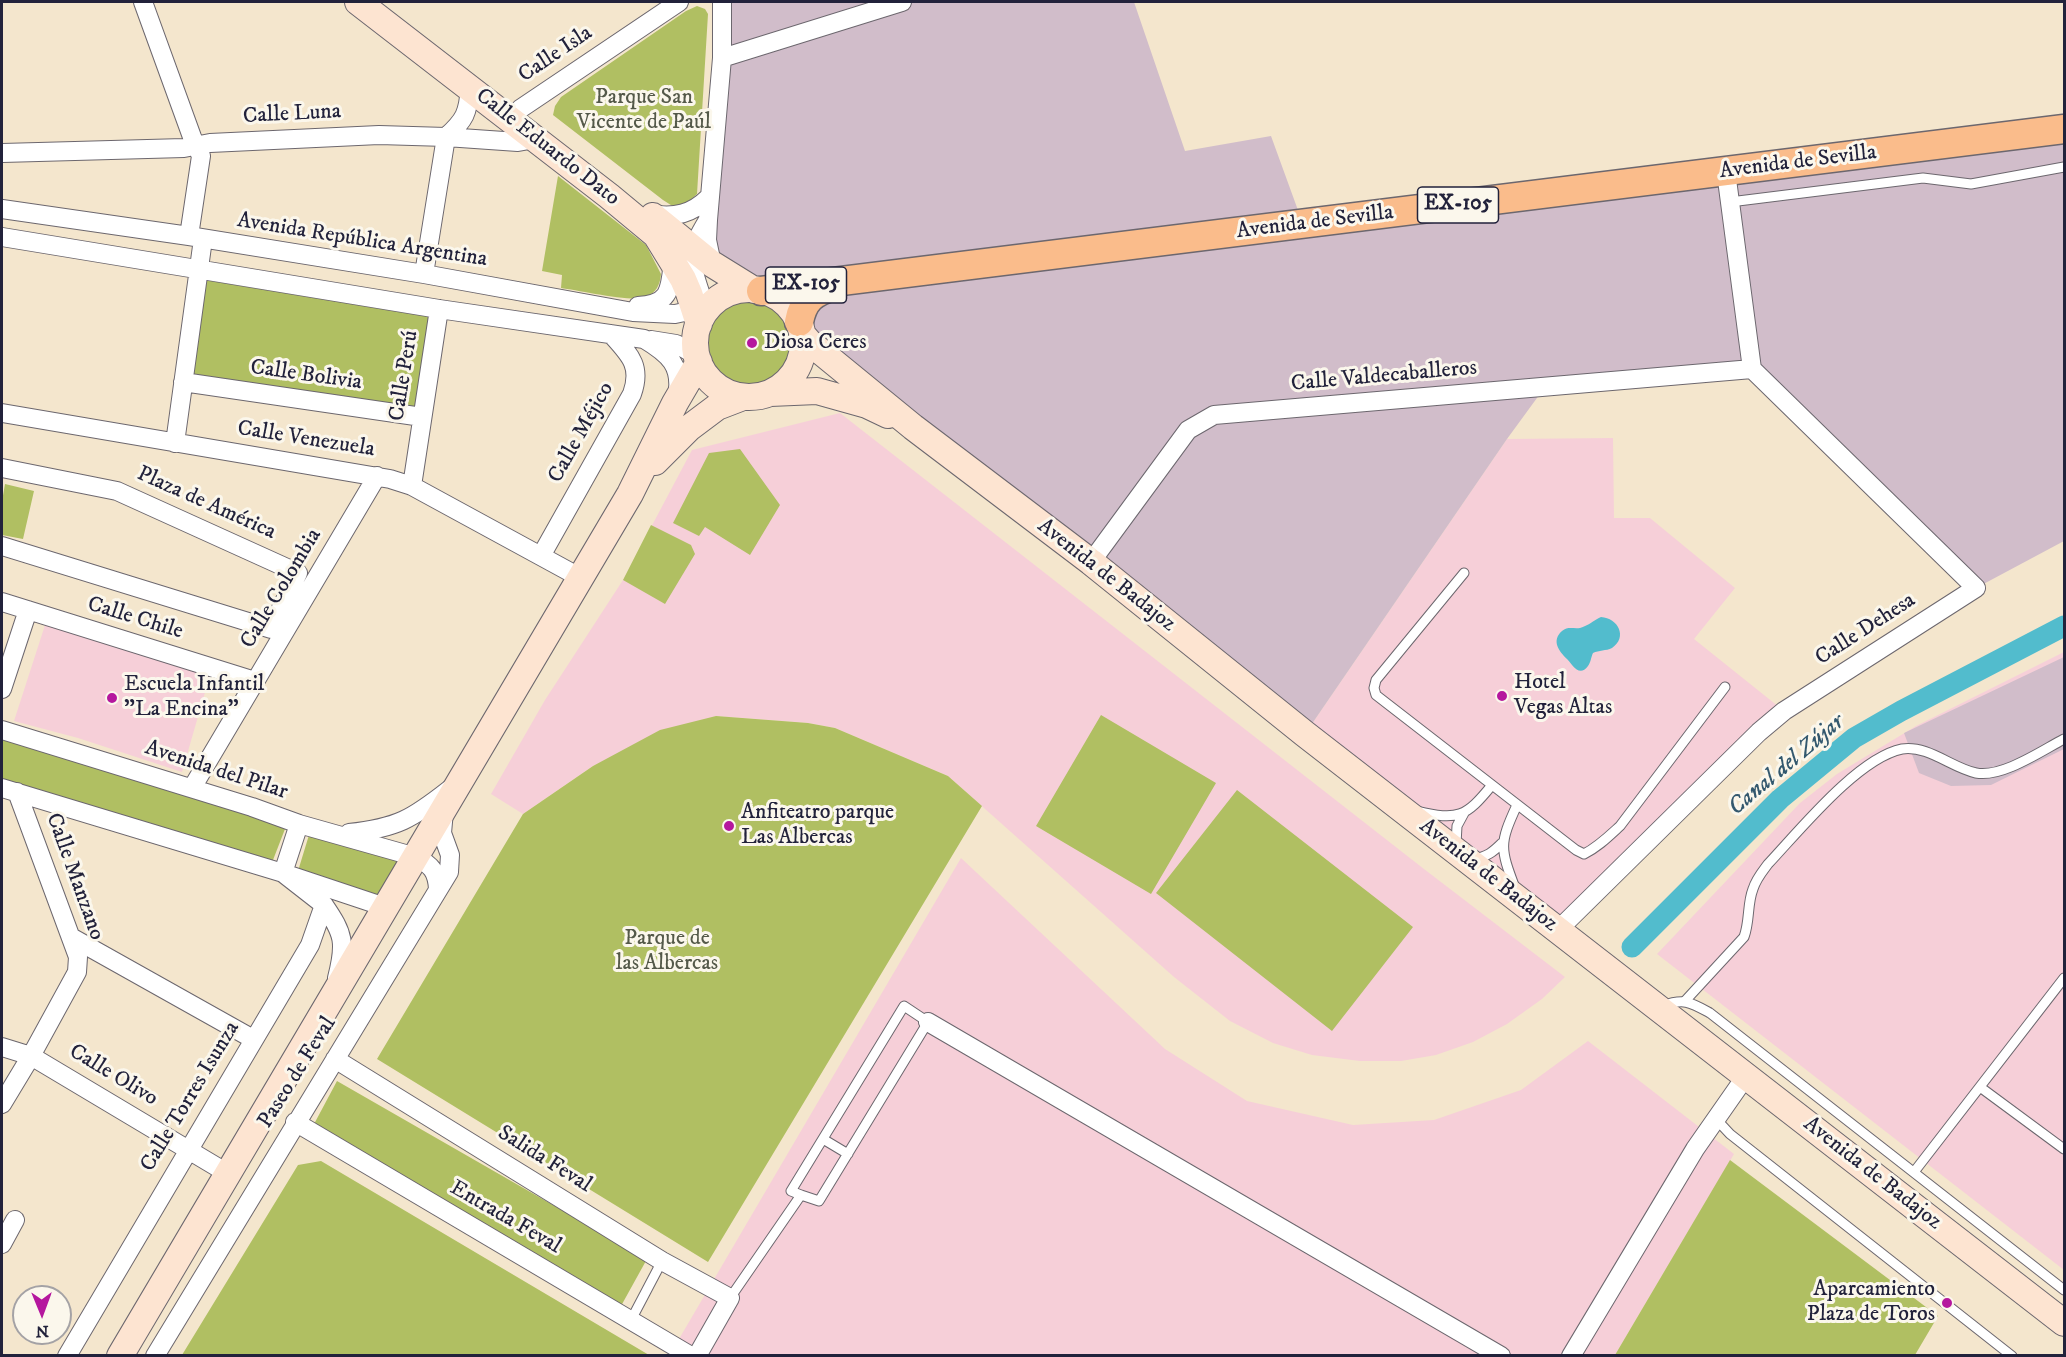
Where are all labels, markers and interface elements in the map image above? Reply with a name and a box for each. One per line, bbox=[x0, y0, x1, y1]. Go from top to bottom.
street label: Calle Isla bbox=[514, 21, 598, 89]
street label: Calle Eduardo Dato bbox=[470, 84, 624, 212]
park label: Parque San Vicente de Paúl bbox=[577, 85, 711, 136]
street label: Calle Luna bbox=[242, 99, 342, 131]
street label: Avenida de Sevilla bbox=[1718, 140, 1878, 186]
road number: EX-105 bbox=[1418, 187, 1498, 223]
street label: Avenida de Sevilla bbox=[1235, 200, 1395, 246]
street label: Avenida República Argentina bbox=[235, 208, 489, 274]
road number: EX-105 bbox=[766, 267, 846, 303]
street label: Calle Perú bbox=[385, 329, 425, 423]
place label: Diosa Ceres bbox=[764, 330, 867, 356]
marker: Diosa Ceres bbox=[745, 336, 759, 350]
street label: Calle Bolivia bbox=[248, 355, 364, 397]
street label: Calle Valdecaballeros bbox=[1290, 356, 1478, 398]
street label: Calle Méjico bbox=[544, 378, 620, 488]
street label: Calle Venezuela bbox=[236, 416, 376, 464]
street label: Plaza de América bbox=[132, 462, 280, 546]
street label: Avenida de Badajoz bbox=[1032, 514, 1180, 638]
street label: Calle Colombia bbox=[236, 524, 328, 654]
street label: Calle Dehesa bbox=[1811, 588, 1921, 672]
street label: Calle Chile bbox=[84, 592, 186, 646]
place label: Hotel Vegas Altas bbox=[1514, 670, 1612, 722]
place label: Escuela Infantil "La Encina" bbox=[124, 672, 264, 724]
marker: Hotel Vegas Altas bbox=[1495, 689, 1509, 703]
marker: Escuela Infantil "La Encina" bbox=[105, 691, 119, 705]
water label: Canal del Zújar bbox=[1723, 709, 1851, 823]
street label: Avenida del Pilar bbox=[141, 735, 291, 807]
place label: Anfiteatro parque Las Albercas bbox=[741, 800, 894, 852]
street label: Calle Manzano bbox=[39, 810, 109, 944]
street label: Avenida de Badajoz bbox=[1414, 814, 1562, 938]
marker: Anfiteatro parque Las Albercas bbox=[722, 819, 736, 833]
park label: Parque de las Albercas bbox=[616, 926, 718, 978]
street label: Paseo de Feval bbox=[253, 1012, 343, 1134]
street label: Calle Torres Isunza bbox=[136, 1017, 246, 1177]
street label: Calle Olivo bbox=[64, 1039, 162, 1113]
street label: Avenida de Badajoz bbox=[1798, 1112, 1946, 1236]
street label: Salida Feval bbox=[492, 1121, 596, 1199]
street label: Entrada Feval bbox=[445, 1176, 565, 1260]
place label: Aparcamiento Plaza de Toros bbox=[1807, 1277, 1935, 1328]
north arrow bbox=[12, 1285, 72, 1345]
marker: Aparcamiento Plaza de Toros bbox=[1940, 1296, 1954, 1310]
text: N bbox=[36, 1321, 49, 1341]

